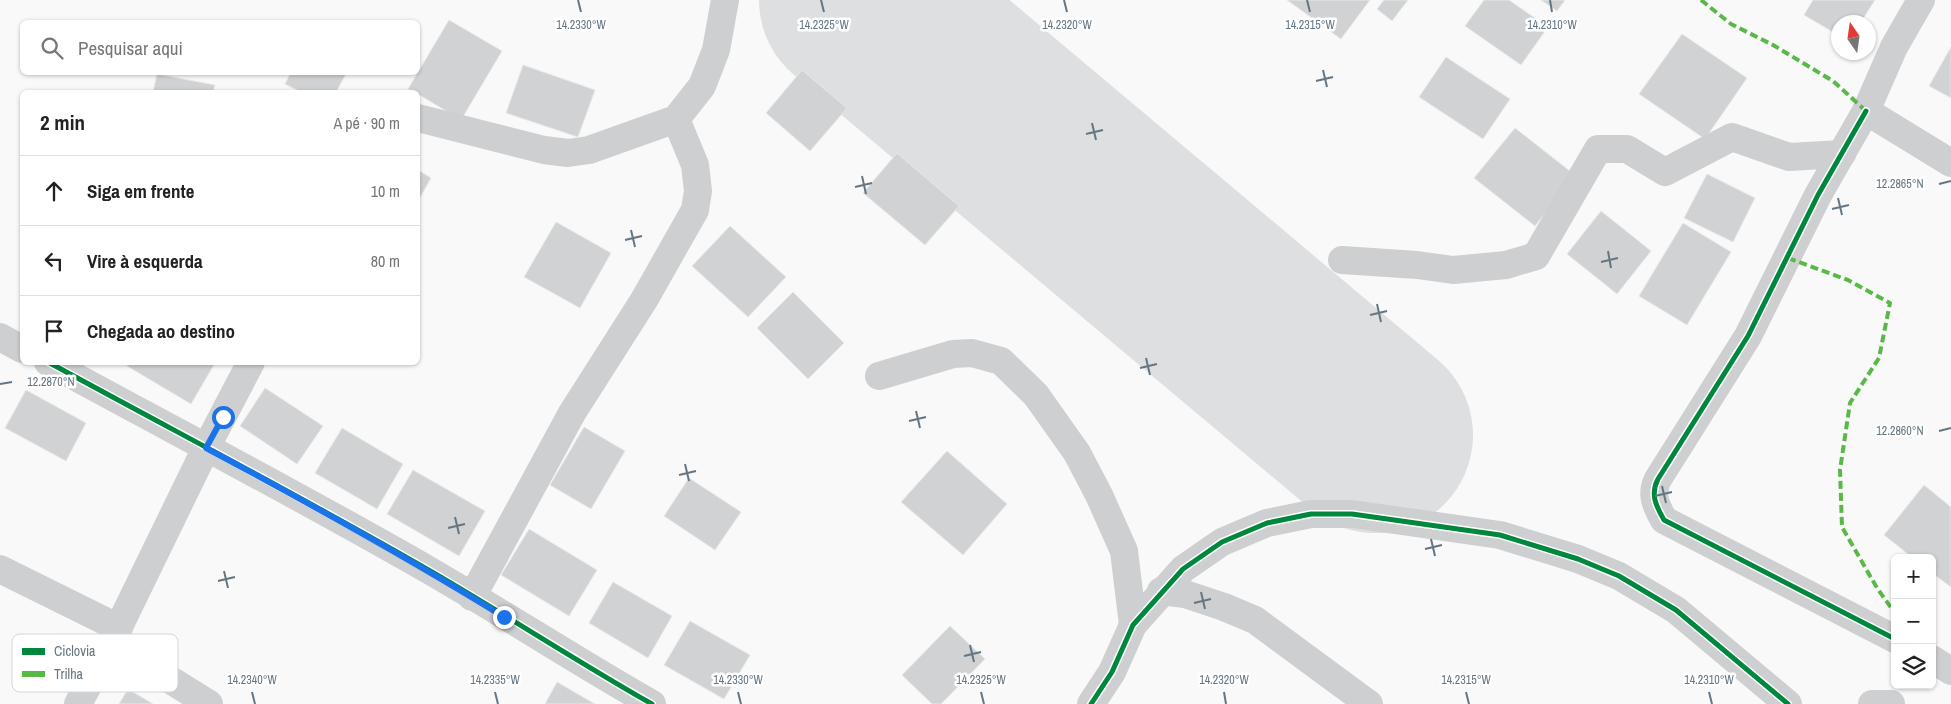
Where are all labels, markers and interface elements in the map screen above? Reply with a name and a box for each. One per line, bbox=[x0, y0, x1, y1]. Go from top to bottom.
north arrow bbox=[1831, 15, 1876, 60]
text: 14.2330°W bbox=[556, 17, 607, 33]
text: 14.2325°W bbox=[799, 17, 850, 33]
text: 14.2320°W bbox=[1042, 17, 1093, 33]
text: 14.2315°W bbox=[1285, 17, 1336, 33]
text: 14.2310°W bbox=[1527, 17, 1578, 33]
search box bbox=[20, 20, 420, 75]
icon: search bbox=[38, 34, 66, 62]
text: Pesquisar aqui bbox=[78, 35, 183, 61]
text: 2 min bbox=[40, 108, 85, 137]
text: A pé · 90 m bbox=[334, 112, 400, 134]
text: 12.2865°N bbox=[1876, 176, 1924, 192]
icon: ahead bbox=[40, 177, 68, 205]
text: Siga em frente bbox=[87, 178, 194, 204]
text: 10 m bbox=[371, 180, 400, 202]
icon: left bbox=[40, 247, 68, 275]
text: Vire à esquerda bbox=[87, 248, 203, 274]
text: 80 m bbox=[371, 250, 400, 272]
icon: arrive bbox=[40, 317, 68, 345]
text: Chegada ao destino bbox=[87, 318, 235, 344]
text: 12.2870°N bbox=[27, 374, 75, 390]
route start bbox=[212, 406, 235, 429]
text: 12.2860°N bbox=[1876, 423, 1924, 439]
map controls bbox=[1891, 554, 1936, 689]
button: + bbox=[1891, 554, 1936, 599]
button: − bbox=[1891, 599, 1936, 644]
route end bbox=[493, 606, 516, 629]
legend bbox=[12, 634, 178, 692]
text: Ciclovia bbox=[54, 642, 96, 660]
button: layers bbox=[1891, 644, 1936, 689]
text: Trilha bbox=[54, 665, 84, 683]
text: 14.2340°W bbox=[227, 672, 278, 688]
text: 14.2335°W bbox=[470, 672, 521, 688]
text: 14.2330°W bbox=[713, 672, 764, 688]
text: 14.2325°W bbox=[956, 672, 1007, 688]
text: 14.2320°W bbox=[1199, 672, 1250, 688]
text: 14.2315°W bbox=[1441, 672, 1492, 688]
text: 14.2310°W bbox=[1684, 672, 1735, 688]

